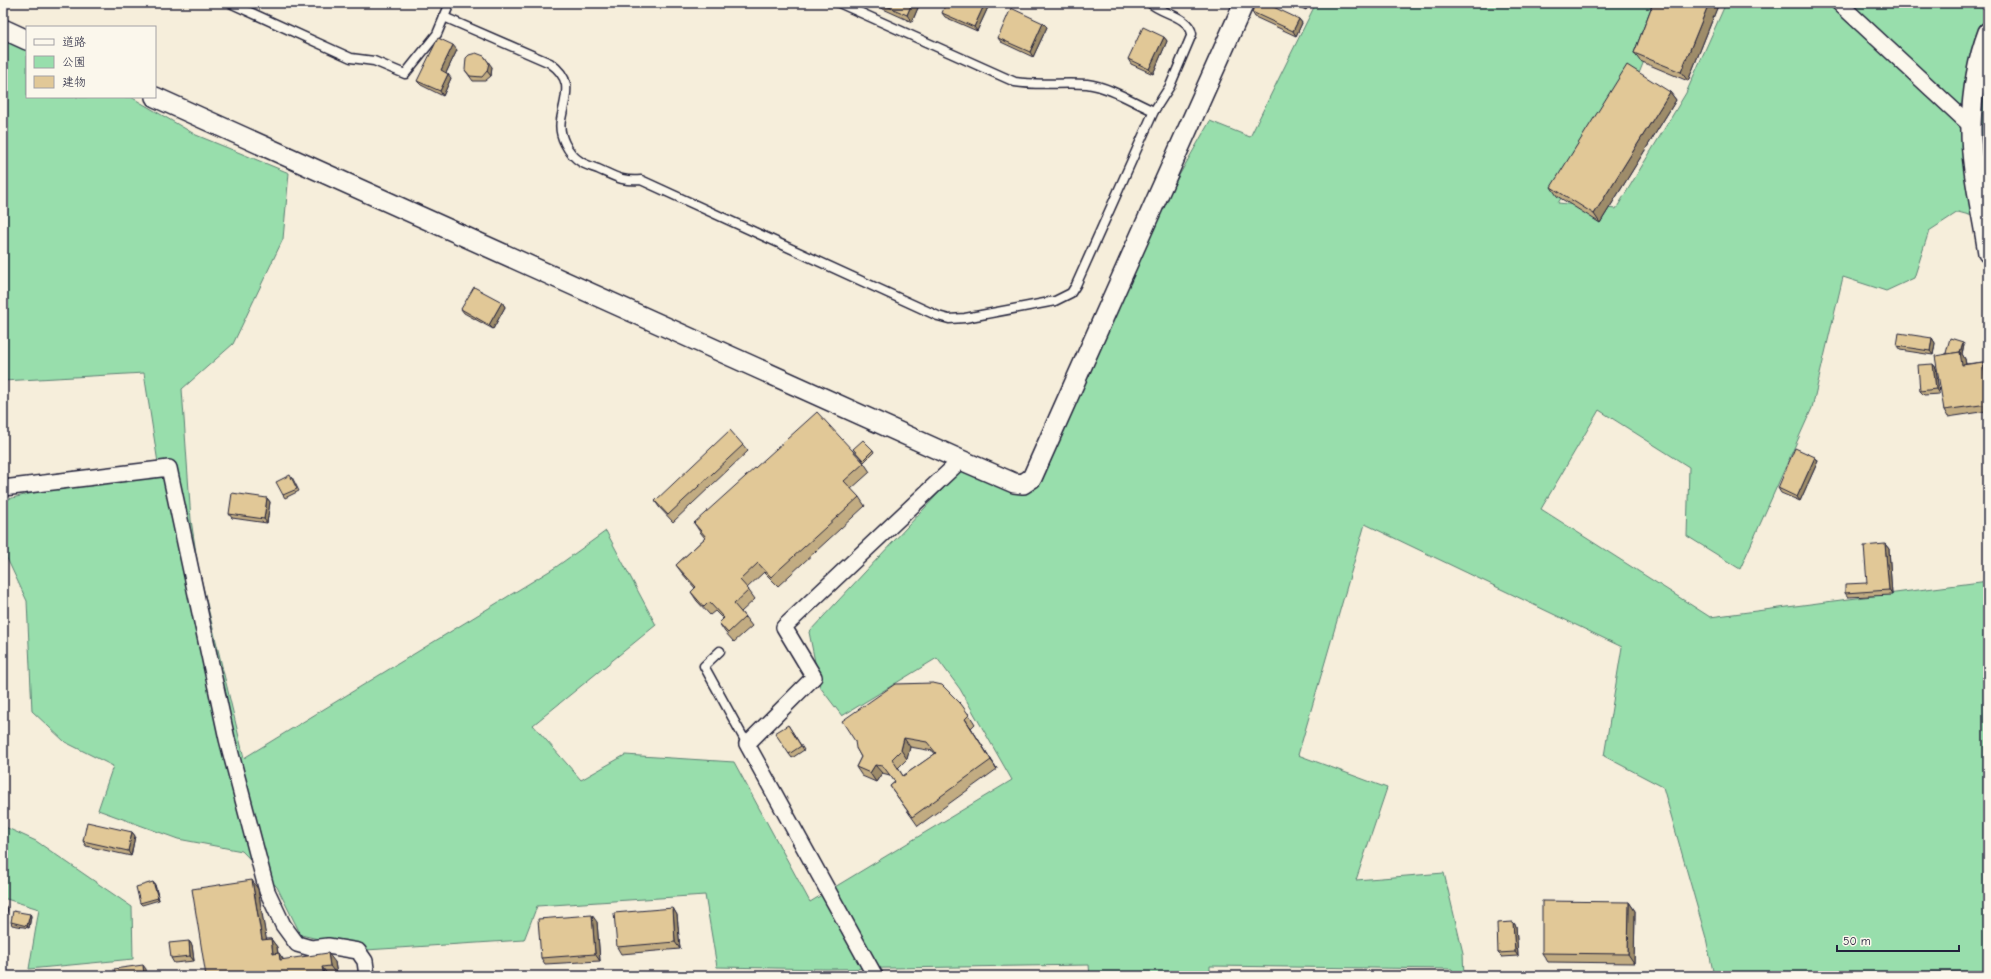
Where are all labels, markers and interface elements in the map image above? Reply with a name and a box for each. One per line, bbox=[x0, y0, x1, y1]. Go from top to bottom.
legend bbox=[26, 26, 156, 98]
text: 道路 bbox=[62, 35, 86, 49]
text: 公園 bbox=[62, 55, 86, 69]
text: 建物 bbox=[62, 75, 86, 89]
scale bar bbox=[1837, 927, 1959, 953]
text: 50 m bbox=[1843, 934, 1871, 948]

